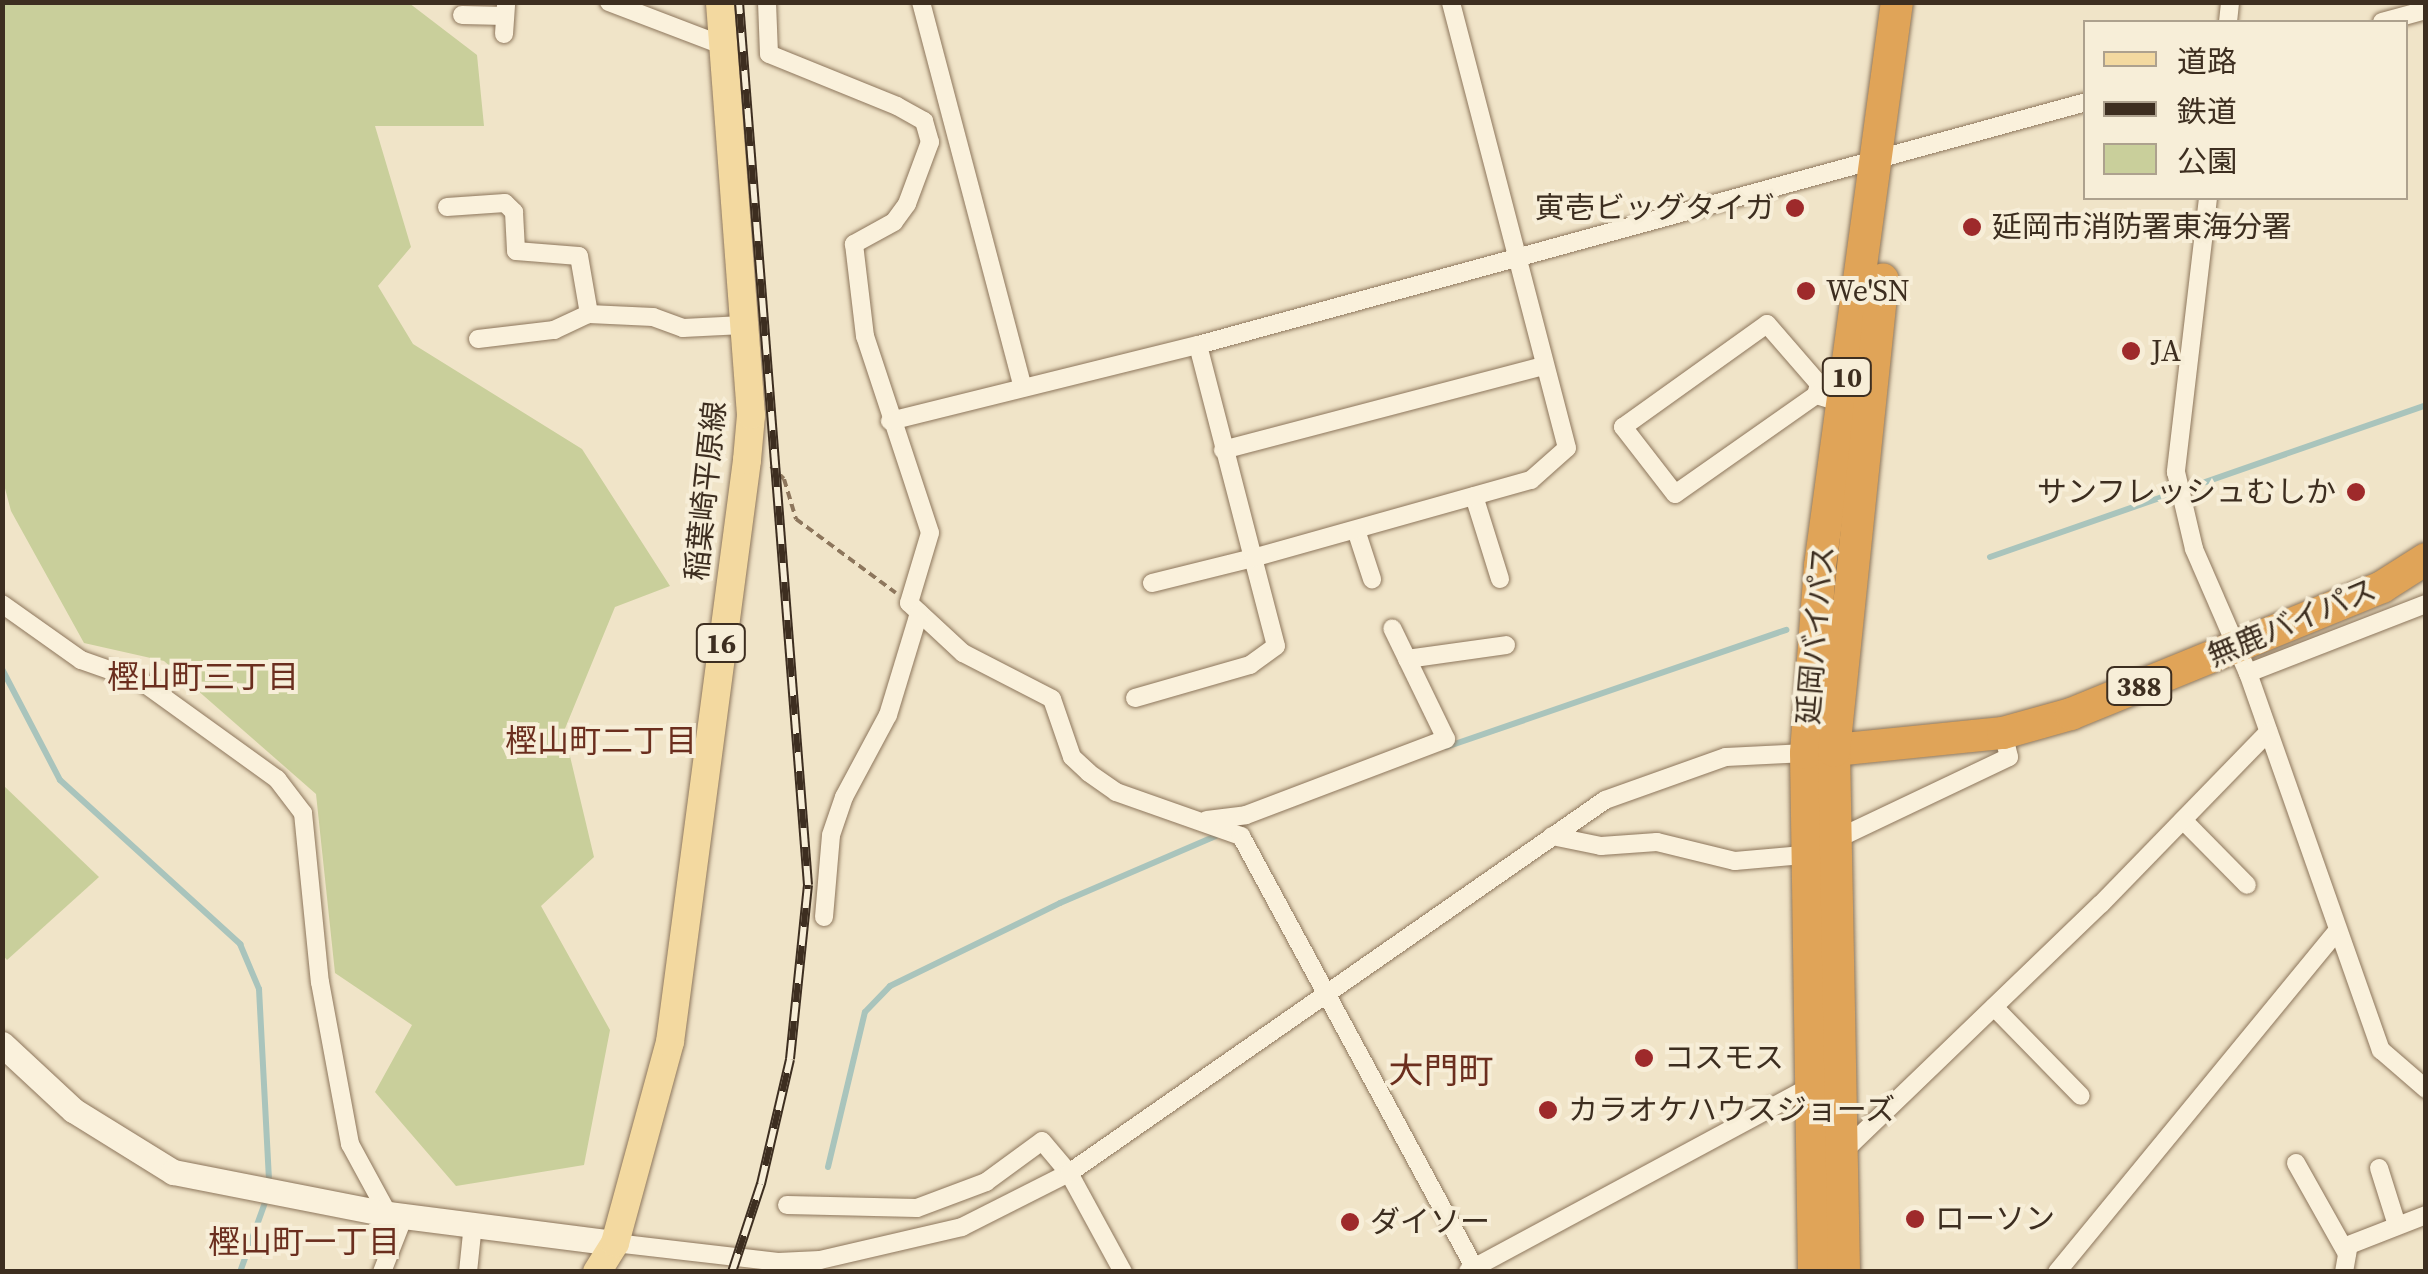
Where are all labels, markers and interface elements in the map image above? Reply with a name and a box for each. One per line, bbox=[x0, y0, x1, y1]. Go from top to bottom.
legend bbox=[2083, 20, 2408, 200]
text: 道路 bbox=[2177, 41, 2237, 82]
text: 鉄道 bbox=[2177, 91, 2237, 132]
text: 公園 bbox=[2177, 141, 2237, 182]
place label: 寅壱ビッグタイガ bbox=[1535, 190, 1775, 226]
marker: 寅壱ビッグタイガ bbox=[1784, 197, 1806, 219]
place label: 延岡市消防署東海分署 bbox=[1992, 209, 2292, 245]
marker: 延岡市消防署東海分署 bbox=[1961, 216, 1983, 238]
place label: We'SN bbox=[1826, 273, 1910, 309]
marker: We'SN bbox=[1795, 280, 1817, 302]
place label: JA bbox=[2151, 333, 2181, 369]
marker: JA bbox=[2120, 340, 2142, 362]
road number: 10 bbox=[1820, 354, 1874, 400]
street label: 稲葉崎平原線 bbox=[679, 400, 733, 582]
place label: サンフレッシュむしか bbox=[2036, 474, 2336, 510]
marker: サンフレッシュむしか bbox=[2345, 481, 2367, 503]
street label: 延岡バイパス bbox=[1790, 544, 1842, 726]
street label: 無鹿バイパス bbox=[2202, 571, 2382, 675]
road number: 16 bbox=[694, 620, 748, 666]
district label: 樫山町三丁目 bbox=[107, 658, 299, 696]
road number: 388 bbox=[2104, 663, 2174, 709]
district label: 樫山町二丁目 bbox=[505, 722, 697, 760]
place label: コスモス bbox=[1664, 1040, 1784, 1076]
marker: コスモス bbox=[1633, 1047, 1655, 1069]
district label: 大門町 bbox=[1389, 1050, 1493, 1092]
place label: カラオケハウスジョーズ bbox=[1568, 1092, 1898, 1128]
marker: カラオケハウスジョーズ bbox=[1537, 1099, 1559, 1121]
place label: ローソン bbox=[1935, 1201, 2055, 1237]
place label: ダイソー bbox=[1370, 1204, 1490, 1240]
marker: ローソン bbox=[1904, 1208, 1926, 1230]
marker: ダイソー bbox=[1339, 1211, 1361, 1233]
district label: 樫山町一丁目 bbox=[208, 1223, 400, 1261]

